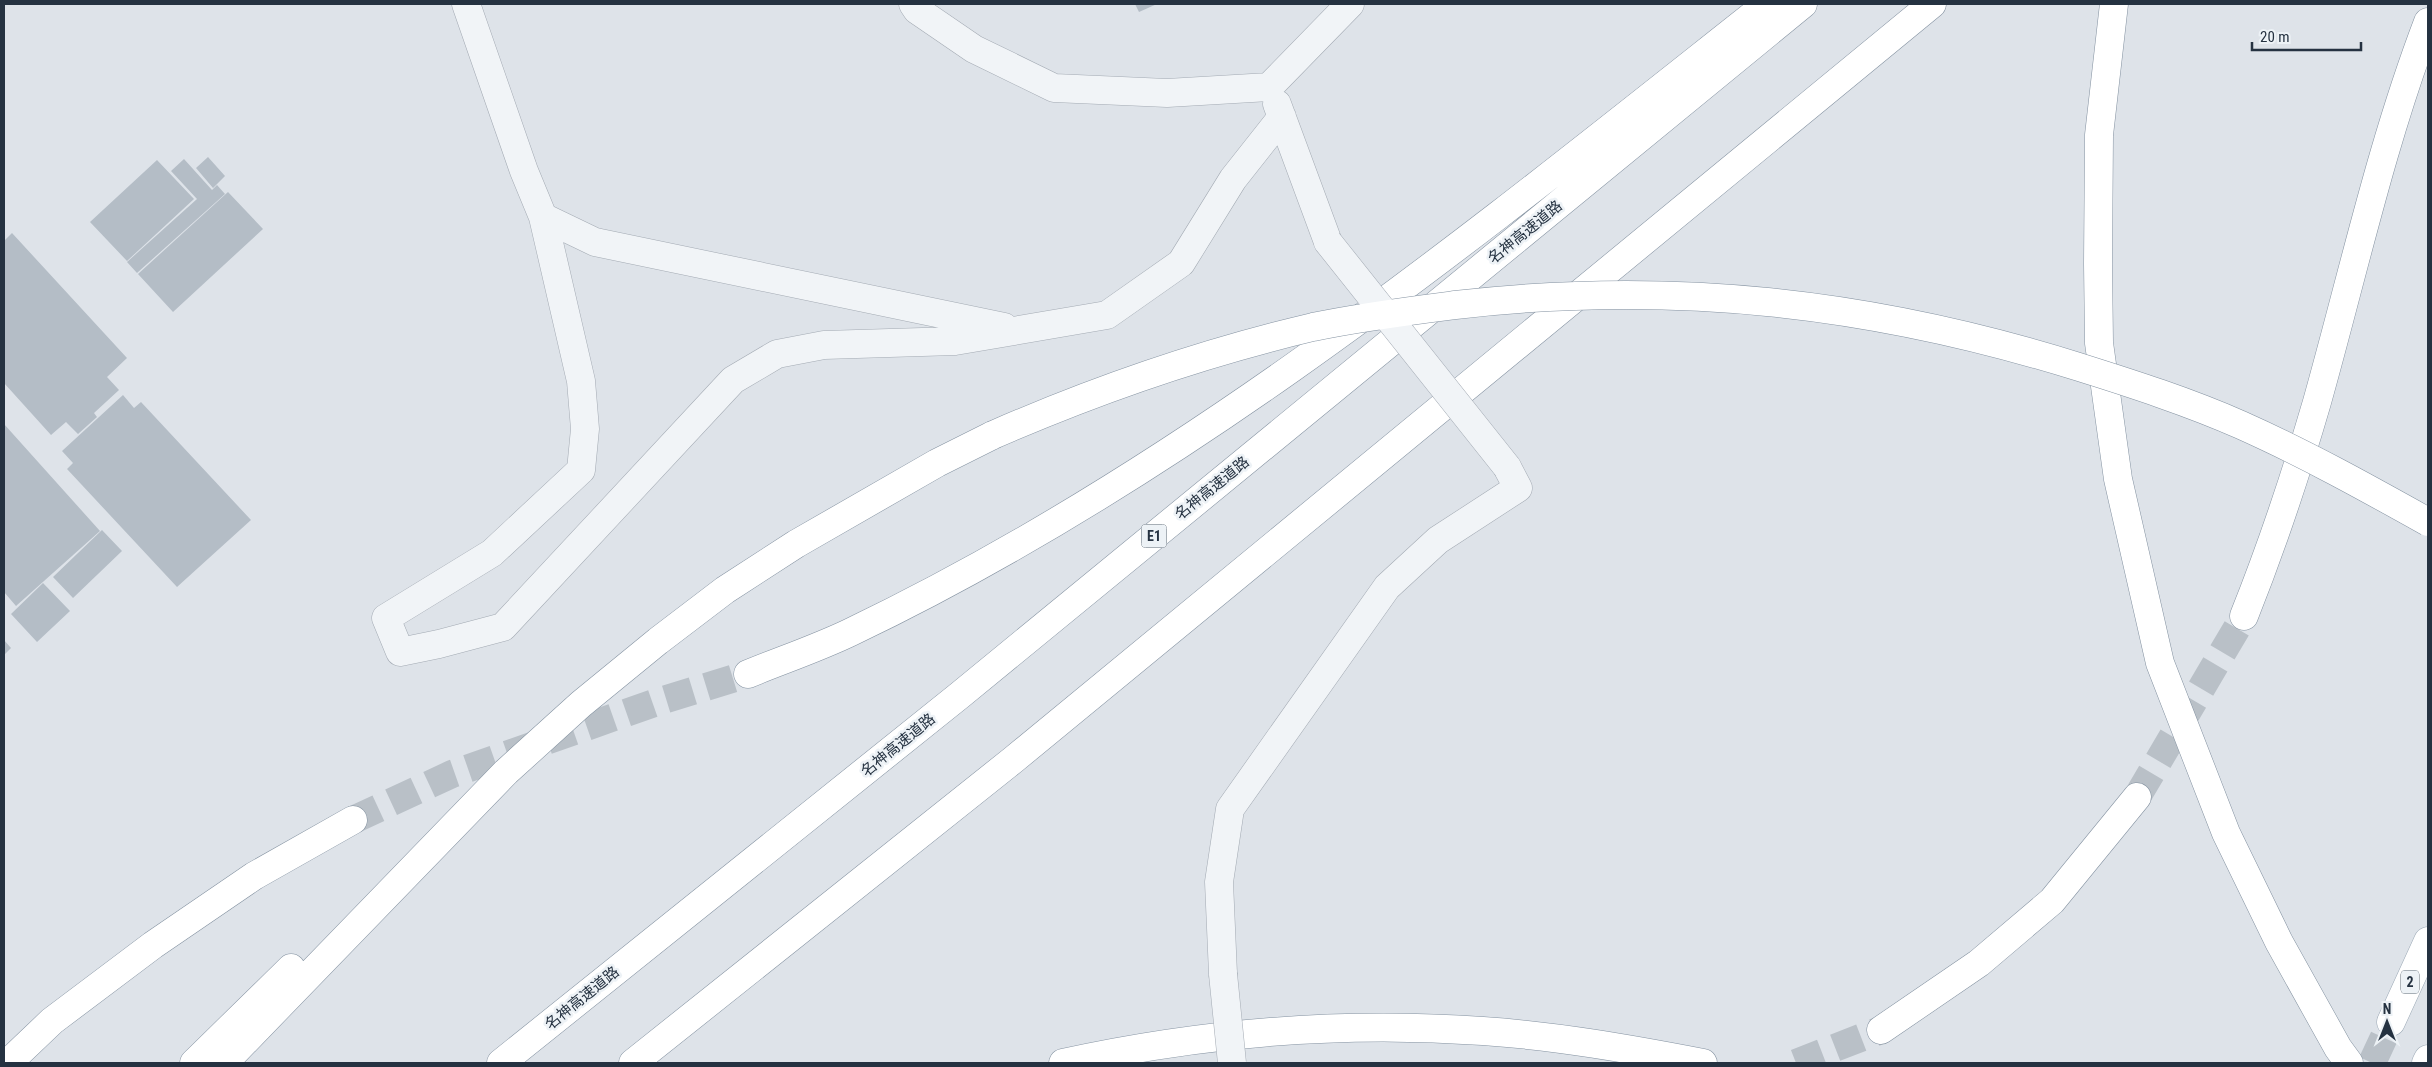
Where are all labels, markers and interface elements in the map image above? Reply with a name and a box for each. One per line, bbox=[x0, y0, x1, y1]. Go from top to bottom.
scale bar bbox=[2252, 20, 2361, 52]
text: 20 m bbox=[2260, 28, 2290, 46]
street label: 名神高速道路 bbox=[1484, 197, 1566, 267]
street label: 名神高速道路 bbox=[1171, 453, 1253, 523]
road number: E1 bbox=[1142, 524, 1166, 548]
street label: 名神高速道路 bbox=[857, 710, 939, 780]
street label: 名神高速道路 bbox=[541, 963, 623, 1033]
road number: 2 bbox=[2401, 970, 2419, 994]
north arrow bbox=[2362, 997, 2412, 1047]
text: N bbox=[2383, 1001, 2391, 1017]

